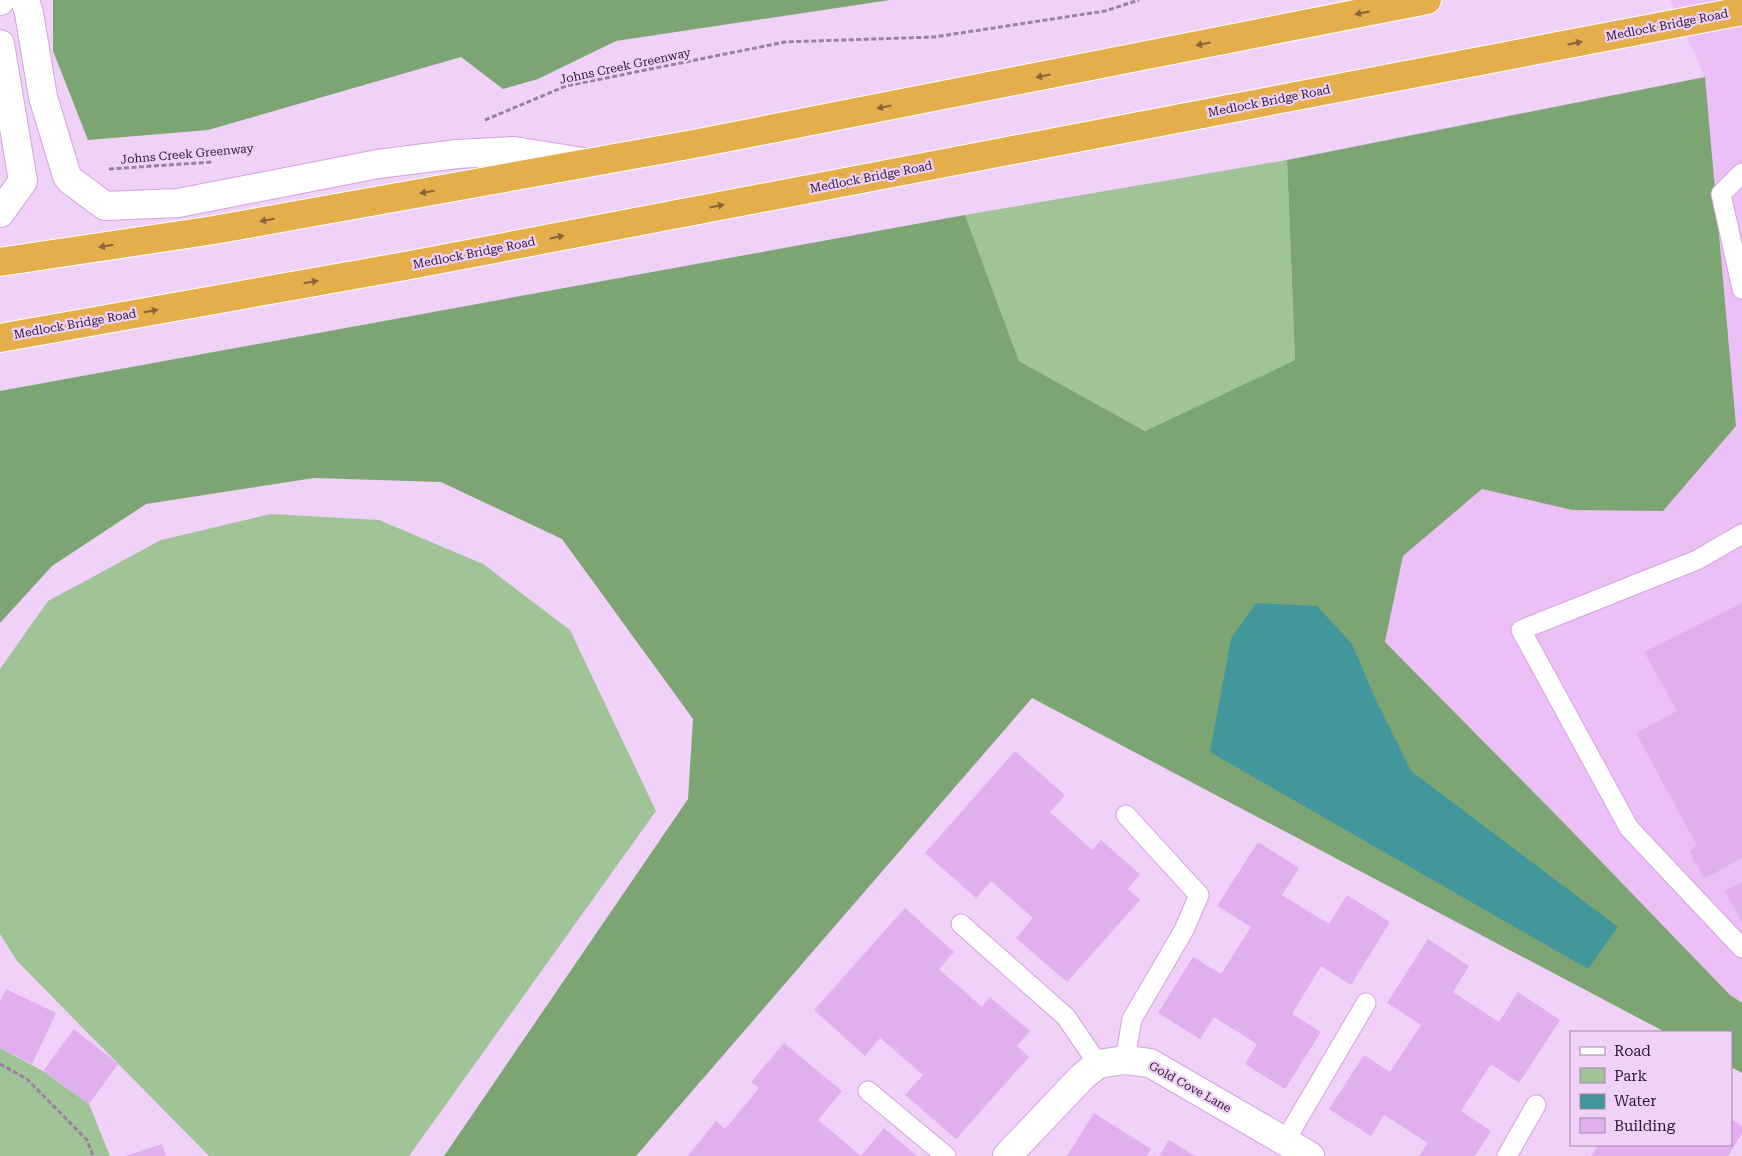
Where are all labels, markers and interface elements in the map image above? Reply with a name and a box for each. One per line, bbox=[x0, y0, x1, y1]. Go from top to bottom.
street label: Medlock Bridge Road bbox=[1605, 6, 1730, 44]
one-way arrow bbox=[1354, 9, 1370, 17]
one-way arrow bbox=[1567, 38, 1583, 46]
one-way arrow bbox=[1195, 40, 1210, 48]
street label: Johns Creek Greenway bbox=[558, 45, 693, 87]
one-way arrow bbox=[1035, 72, 1051, 80]
street label: Medlock Bridge Road bbox=[1207, 82, 1332, 120]
one-way arrow bbox=[876, 103, 891, 111]
street label: Johns Creek Greenway bbox=[120, 141, 255, 167]
street label: Medlock Bridge Road bbox=[809, 158, 934, 196]
one-way arrow bbox=[418, 188, 434, 196]
one-way arrow bbox=[709, 202, 725, 210]
one-way arrow bbox=[258, 217, 274, 225]
one-way arrow bbox=[550, 232, 566, 240]
street label: Medlock Bridge Road bbox=[412, 234, 537, 272]
one-way arrow bbox=[98, 243, 114, 251]
one-way arrow bbox=[304, 278, 320, 286]
street label: Medlock Bridge Road bbox=[13, 306, 138, 342]
one-way arrow bbox=[144, 306, 160, 314]
legend bbox=[1570, 1031, 1732, 1146]
text: Road bbox=[1614, 1042, 1651, 1060]
street label: Gold Cove Lane bbox=[1146, 1059, 1234, 1116]
text: Park bbox=[1614, 1067, 1648, 1085]
text: Water bbox=[1614, 1092, 1656, 1110]
text: Building bbox=[1614, 1117, 1676, 1135]

